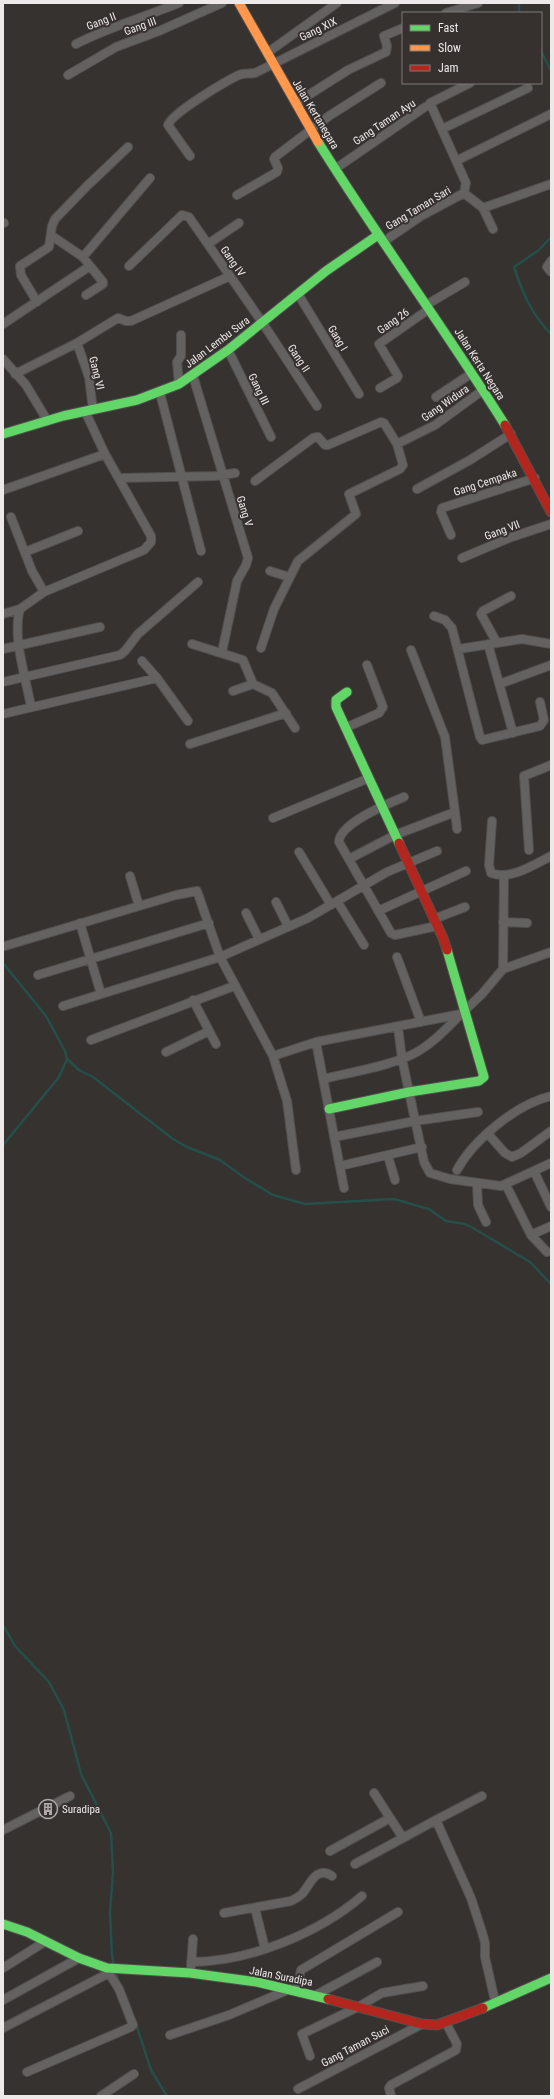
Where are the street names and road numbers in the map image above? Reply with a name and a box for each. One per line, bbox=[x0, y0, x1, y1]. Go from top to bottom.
street label: Gang II bbox=[85, 10, 118, 33]
street label: Gang III bbox=[122, 15, 158, 38]
street label: Gang XIX bbox=[297, 15, 339, 44]
street label: Jalan Kertanegara bbox=[290, 77, 341, 151]
street label: Gang Taman Ayu bbox=[351, 97, 418, 148]
street label: Gang Taman Sari bbox=[383, 184, 453, 233]
street label: Gang IV bbox=[218, 244, 248, 279]
street label: Gang 26 bbox=[375, 306, 412, 337]
street label: Jalan Lembu Sura bbox=[182, 314, 252, 371]
street label: Gang I bbox=[325, 323, 350, 354]
street label: Jalan Kerta Negara bbox=[452, 326, 508, 403]
street label: Gang II bbox=[285, 342, 312, 375]
street label: Gang VI bbox=[86, 355, 107, 391]
street label: Gang III bbox=[245, 371, 272, 407]
street label: Gang Widura bbox=[419, 382, 472, 425]
street label: Gang Cempaka bbox=[452, 466, 518, 499]
street label: Gang V bbox=[234, 494, 255, 528]
street label: Gang VII bbox=[483, 518, 522, 543]
street label: Jalan Suradipa bbox=[248, 1964, 314, 1989]
street label: Gang Taman Suci bbox=[319, 2023, 392, 2070]

